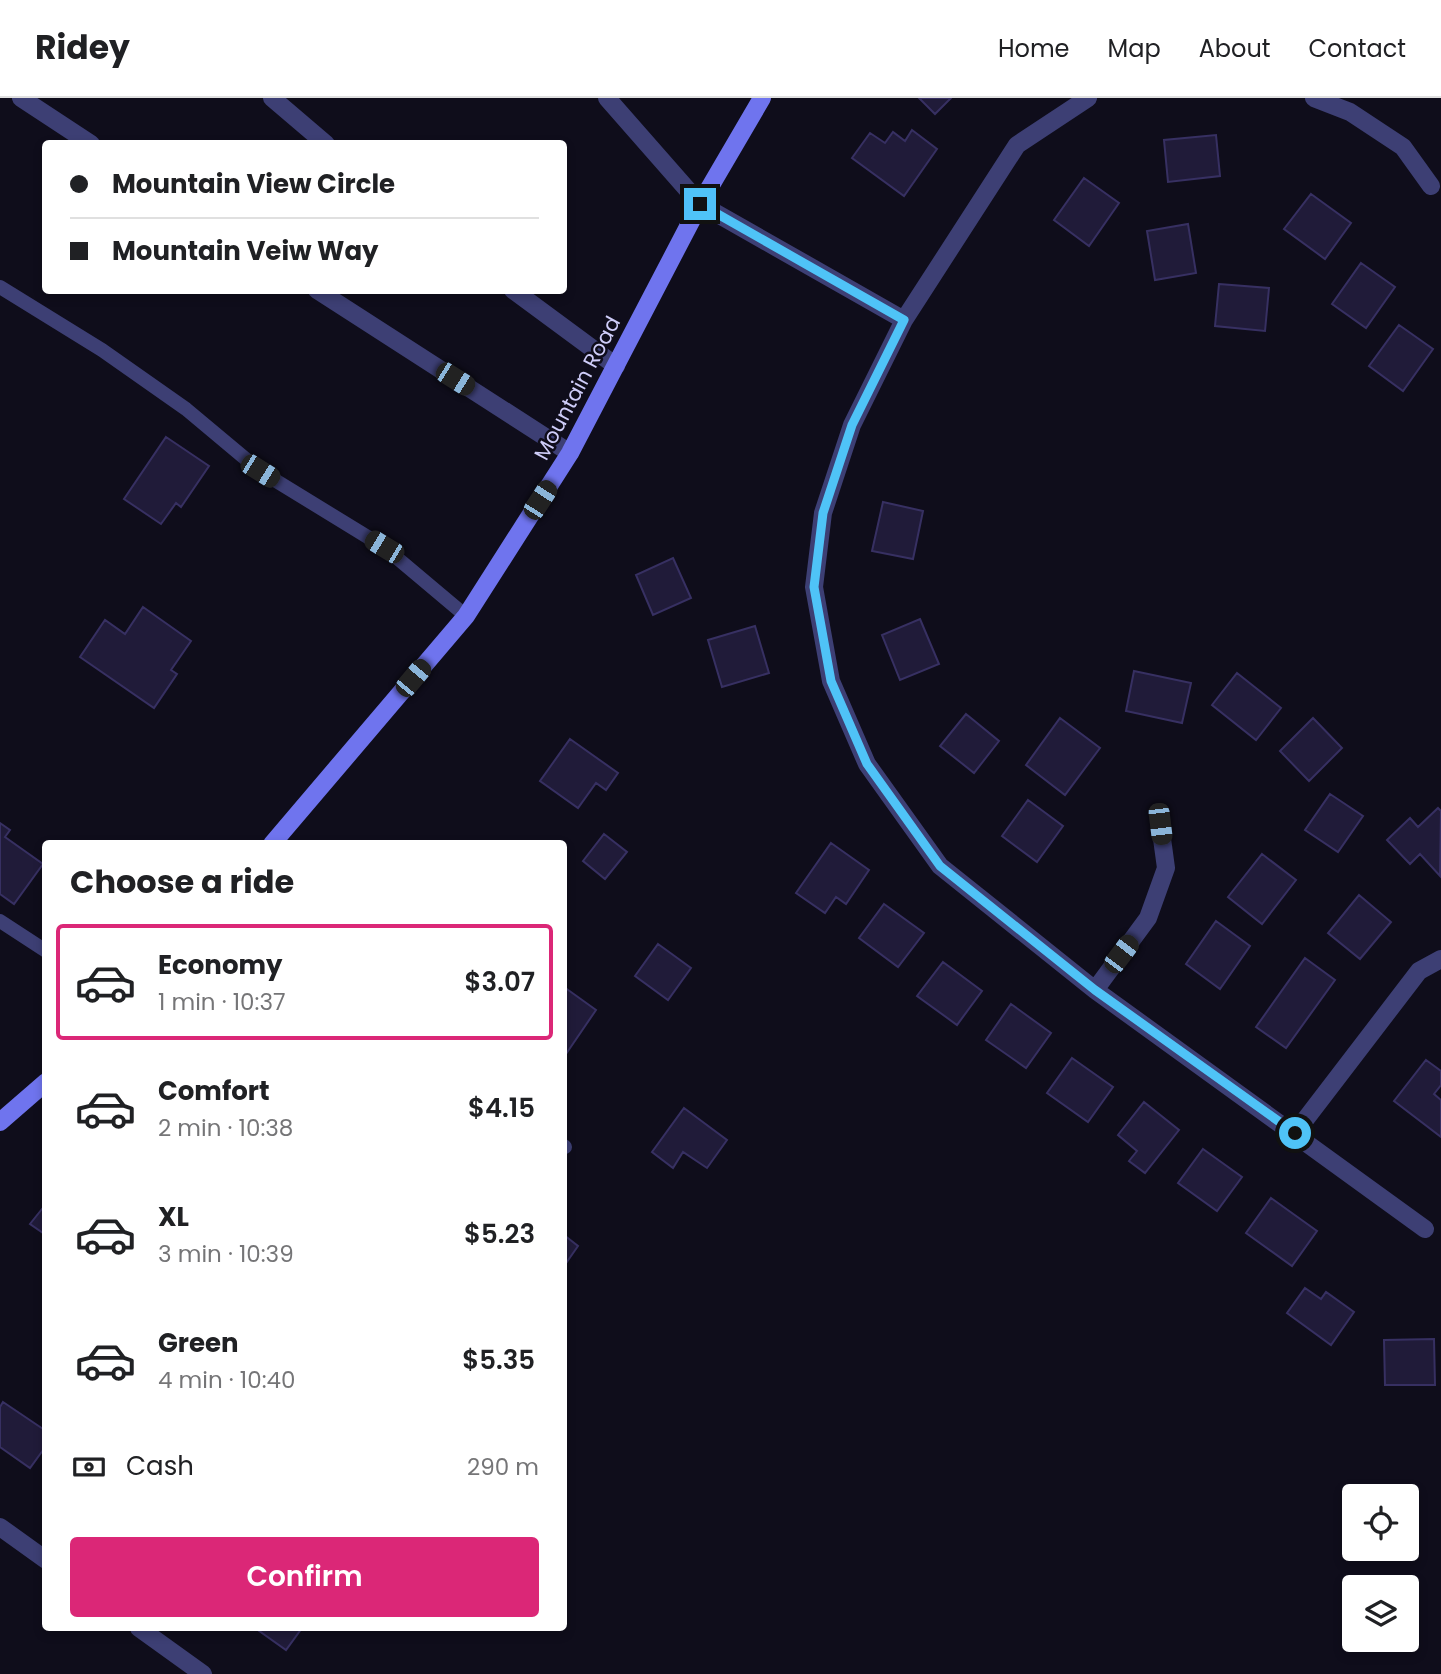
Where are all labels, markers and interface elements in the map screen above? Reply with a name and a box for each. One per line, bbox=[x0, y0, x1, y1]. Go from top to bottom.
text: Ridey bbox=[35, 24, 130, 71]
text: Home bbox=[998, 32, 1070, 65]
text: Map bbox=[1108, 32, 1161, 65]
text: About bbox=[1199, 32, 1270, 65]
text: Contact bbox=[1308, 32, 1406, 65]
text: Mountain View Circle bbox=[112, 166, 395, 202]
route end bbox=[684, 188, 716, 220]
text: Mountain Veiw Way bbox=[112, 233, 379, 269]
street label: Mountain Road bbox=[527, 311, 627, 465]
car bbox=[432, 359, 479, 399]
car bbox=[237, 451, 284, 491]
car bbox=[520, 477, 561, 523]
car bbox=[361, 527, 408, 567]
car bbox=[392, 655, 435, 701]
car bbox=[1148, 802, 1173, 846]
text: Choose a ride bbox=[70, 859, 294, 904]
car bbox=[1100, 931, 1143, 977]
text: Economy bbox=[158, 947, 282, 983]
icon: car bbox=[74, 951, 137, 1014]
text: $3.07 bbox=[465, 964, 535, 1000]
text: 1 min · 10:37 bbox=[158, 986, 286, 1018]
text: Comfort bbox=[158, 1073, 270, 1109]
icon: car bbox=[74, 1077, 137, 1140]
text: $4.15 bbox=[468, 1090, 535, 1126]
text: 2 min · 10:38 bbox=[158, 1112, 293, 1144]
route start bbox=[1279, 1117, 1311, 1149]
text: XL bbox=[158, 1199, 189, 1235]
icon: car bbox=[74, 1203, 137, 1266]
text: $5.23 bbox=[464, 1216, 535, 1252]
text: 3 min · 10:39 bbox=[158, 1238, 294, 1270]
text: Green bbox=[158, 1325, 239, 1361]
icon: car bbox=[74, 1329, 137, 1392]
text: $5.35 bbox=[462, 1342, 535, 1378]
text: 4 min · 10:40 bbox=[158, 1364, 295, 1396]
icon: cash bbox=[70, 1448, 108, 1486]
text: Cash bbox=[126, 1448, 194, 1484]
text: 290 m bbox=[467, 1451, 539, 1483]
map controls bbox=[1342, 1484, 1419, 1652]
button: locate bbox=[1342, 1484, 1419, 1561]
button: Confirm bbox=[70, 1537, 539, 1617]
button: layers bbox=[1342, 1575, 1419, 1652]

